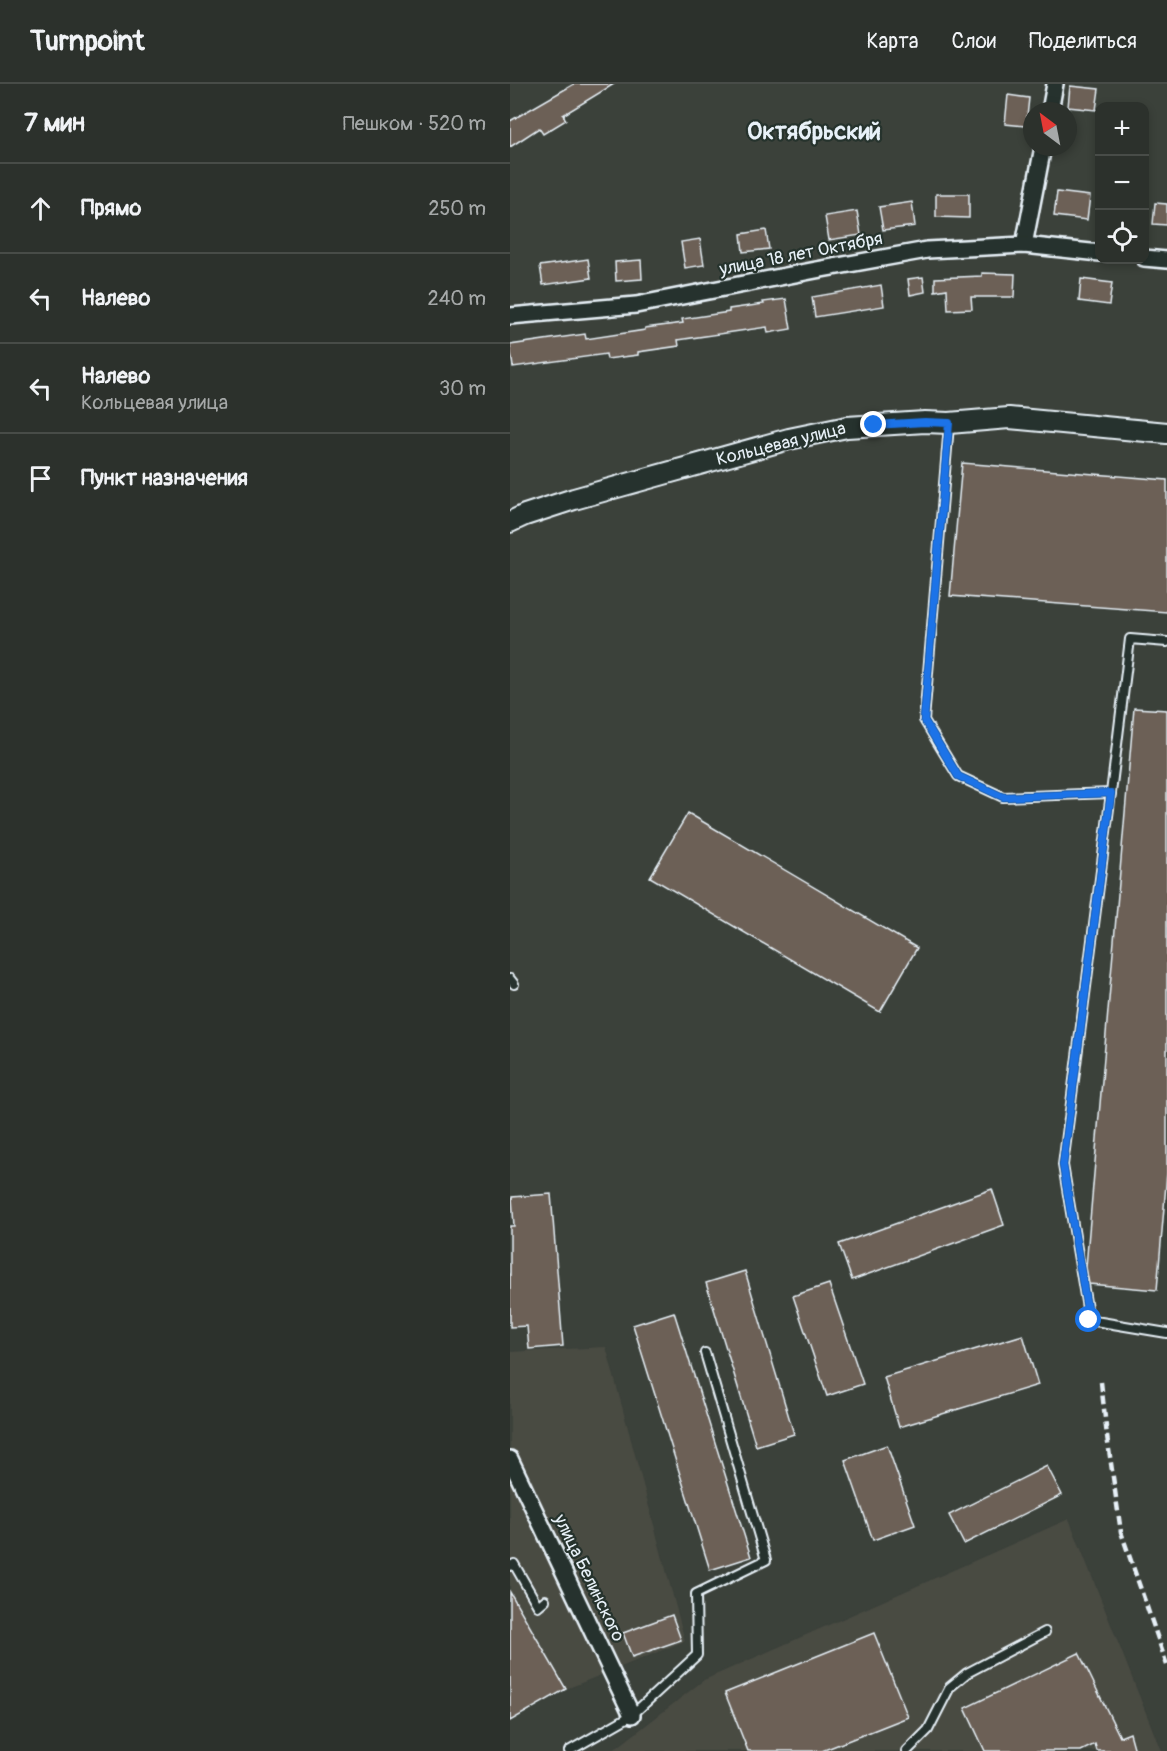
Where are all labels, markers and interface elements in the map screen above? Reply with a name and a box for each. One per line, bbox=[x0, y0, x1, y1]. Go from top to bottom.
text: Turnpoint bbox=[30, 24, 144, 59]
text: Карта bbox=[866, 28, 918, 55]
text: Слои bbox=[951, 28, 996, 55]
text: Поделиться bbox=[1029, 28, 1137, 55]
north arrow bbox=[1023, 102, 1077, 156]
map controls bbox=[1095, 102, 1149, 264]
button: + bbox=[1095, 102, 1149, 156]
text: 7 мин bbox=[24, 107, 85, 139]
text: Пешком · 520 m bbox=[343, 111, 486, 136]
district label: Октябрьский bbox=[747, 117, 881, 146]
button: − bbox=[1095, 156, 1149, 210]
icon: ahead bbox=[24, 192, 57, 225]
text: Прямо bbox=[81, 194, 141, 222]
text: 250 m bbox=[428, 196, 486, 221]
button: locate bbox=[1095, 210, 1149, 264]
street label: улица 18 лет Октября bbox=[717, 227, 884, 281]
icon: left bbox=[24, 282, 57, 315]
text: Налево bbox=[81, 284, 150, 312]
text: 240 m bbox=[427, 286, 486, 311]
text: Налево bbox=[81, 362, 150, 390]
icon: left bbox=[24, 372, 57, 405]
text: 30 m bbox=[439, 376, 486, 401]
text: Кольцевая улица bbox=[81, 390, 228, 415]
route end bbox=[860, 411, 886, 437]
street label: Кольцевая улица bbox=[714, 417, 848, 471]
icon: arrive bbox=[24, 462, 57, 495]
text: Пункт назначения bbox=[81, 464, 248, 492]
route start bbox=[1075, 1306, 1101, 1332]
street label: улица Белинского bbox=[548, 1510, 630, 1646]

